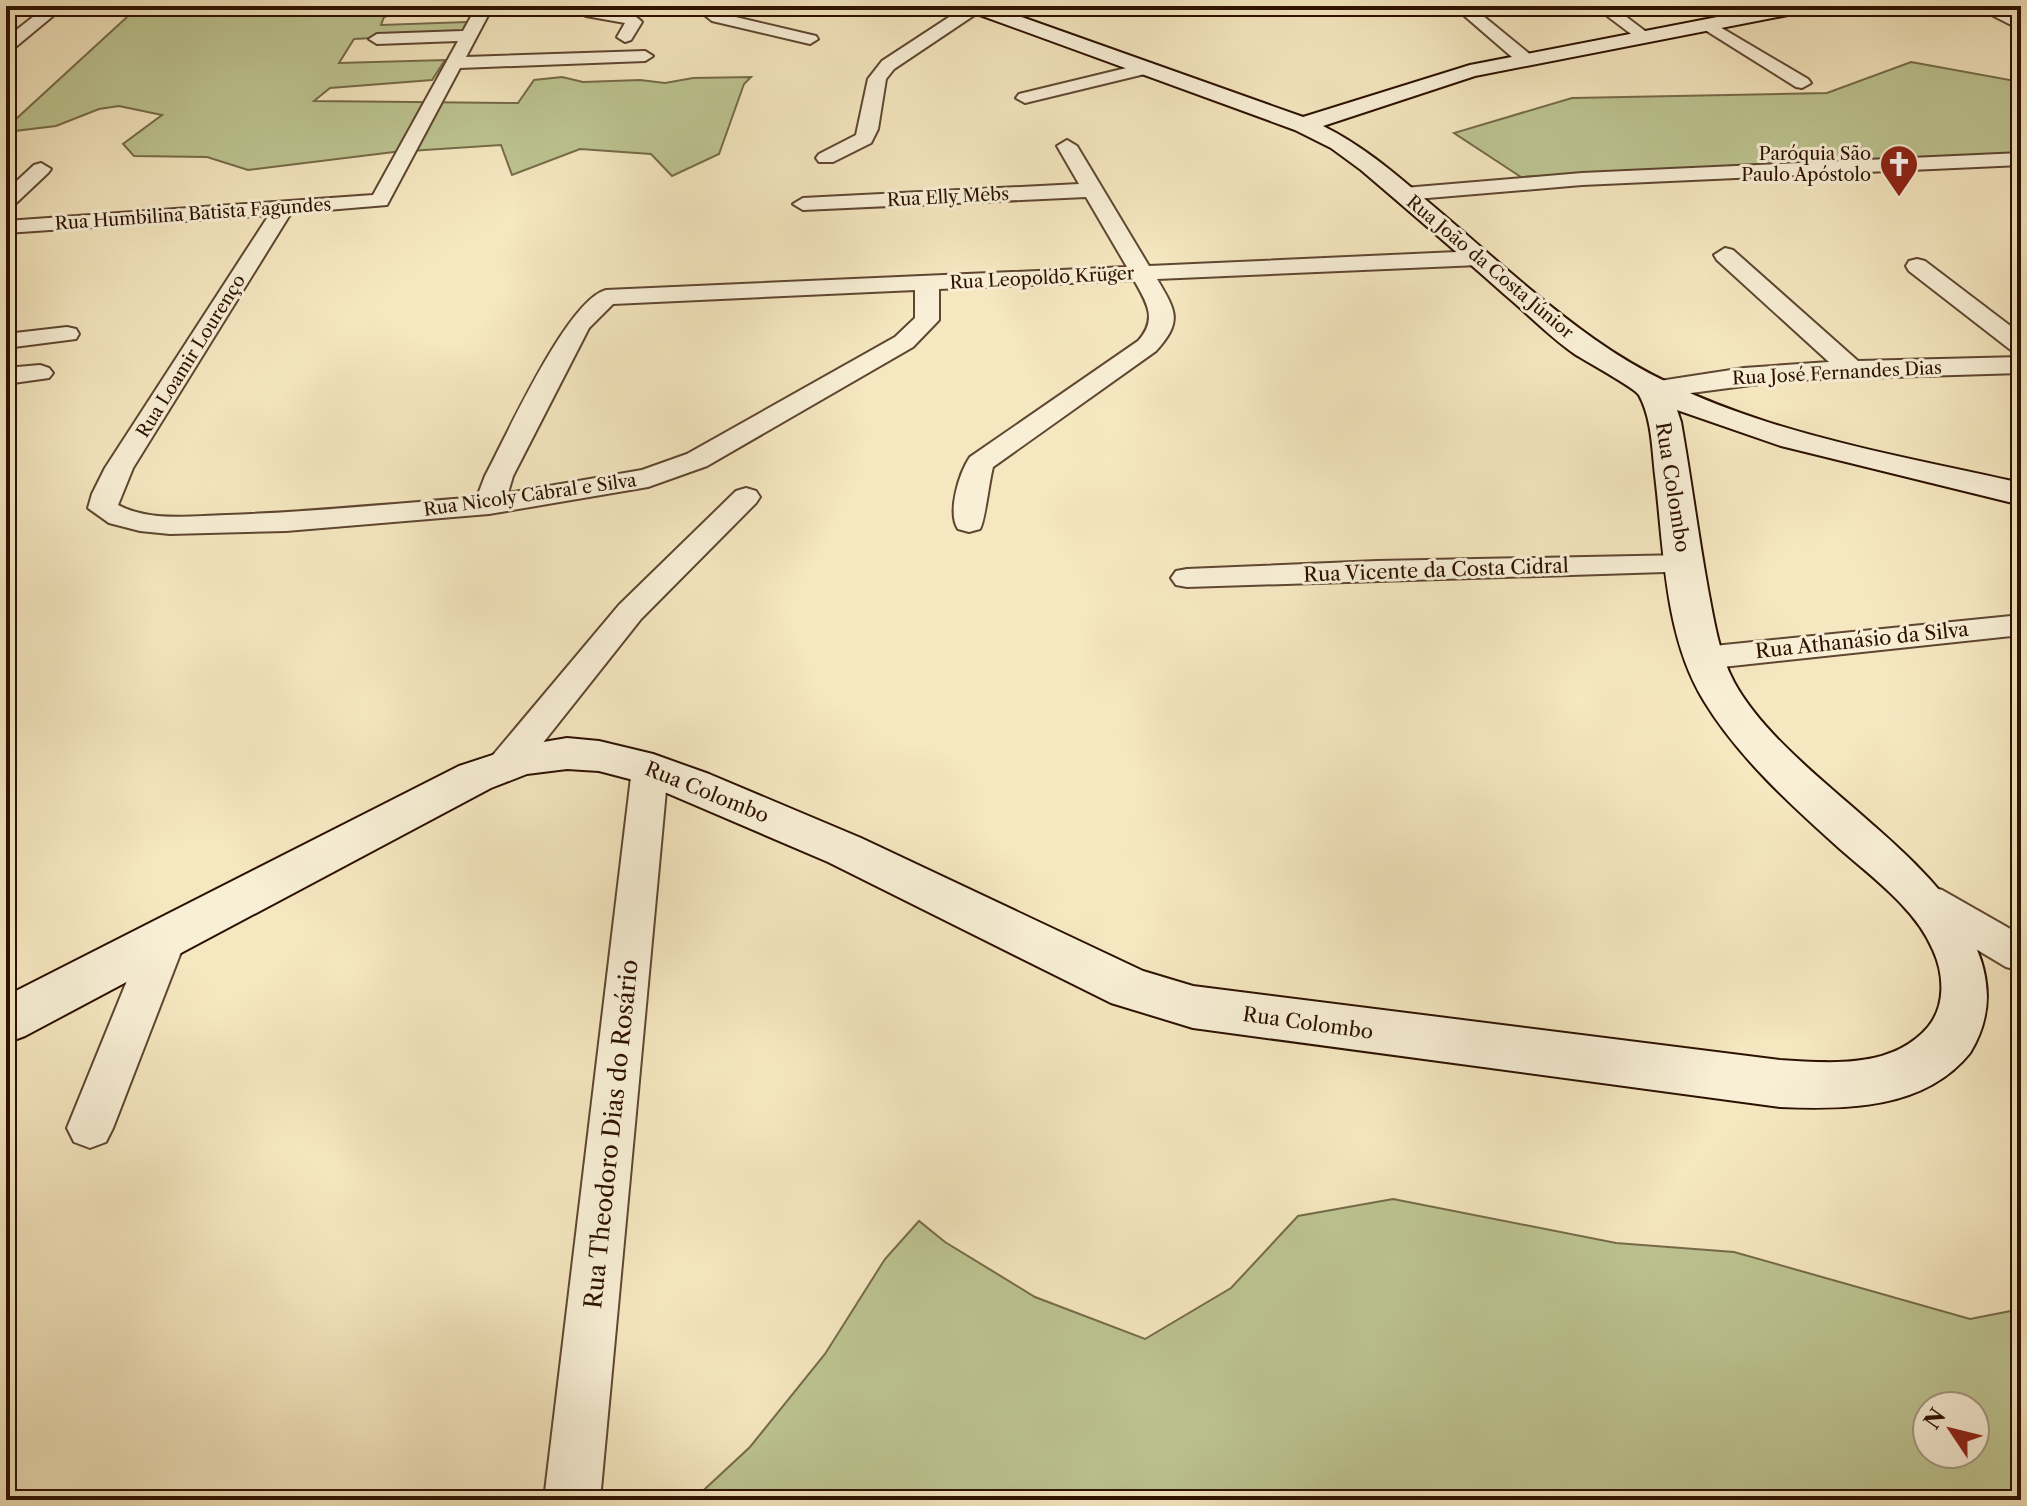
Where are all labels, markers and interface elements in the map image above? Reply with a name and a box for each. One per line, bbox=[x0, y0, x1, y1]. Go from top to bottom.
place label: Paróquia São Paulo Apóstolo bbox=[1741, 143, 1871, 186]
church icon: Paróquia São Paulo Apóstolo bbox=[1878, 143, 1920, 198]
street label: Rua Elly Mebs bbox=[886, 183, 1010, 211]
street label: Rua João da Costa Júnior bbox=[1402, 191, 1578, 344]
street label: Rua Humbilina Batista Fagundes bbox=[54, 193, 332, 235]
street label: Rua Leopoldo Krüger bbox=[949, 262, 1135, 294]
street label: Rua Loamir Lourenço bbox=[132, 270, 250, 442]
street label: Rua José Fernandes Dias bbox=[1732, 357, 1942, 389]
street label: Rua Colombo bbox=[1651, 420, 1695, 554]
street label: Rua Nicoly Cabral e Silva bbox=[422, 469, 638, 521]
street label: Rua Vicente da Costa Cidral bbox=[1303, 553, 1569, 587]
street label: Rua Athanásio da Silva bbox=[1754, 617, 1970, 663]
street label: Rua Colombo bbox=[642, 756, 772, 828]
street label: Rua Theodoro Dias do Rosário bbox=[578, 958, 644, 1310]
street label: Rua Colombo bbox=[1241, 1002, 1375, 1044]
north arrow bbox=[1911, 1390, 1991, 1470]
text: N bbox=[1918, 1403, 1952, 1434]

